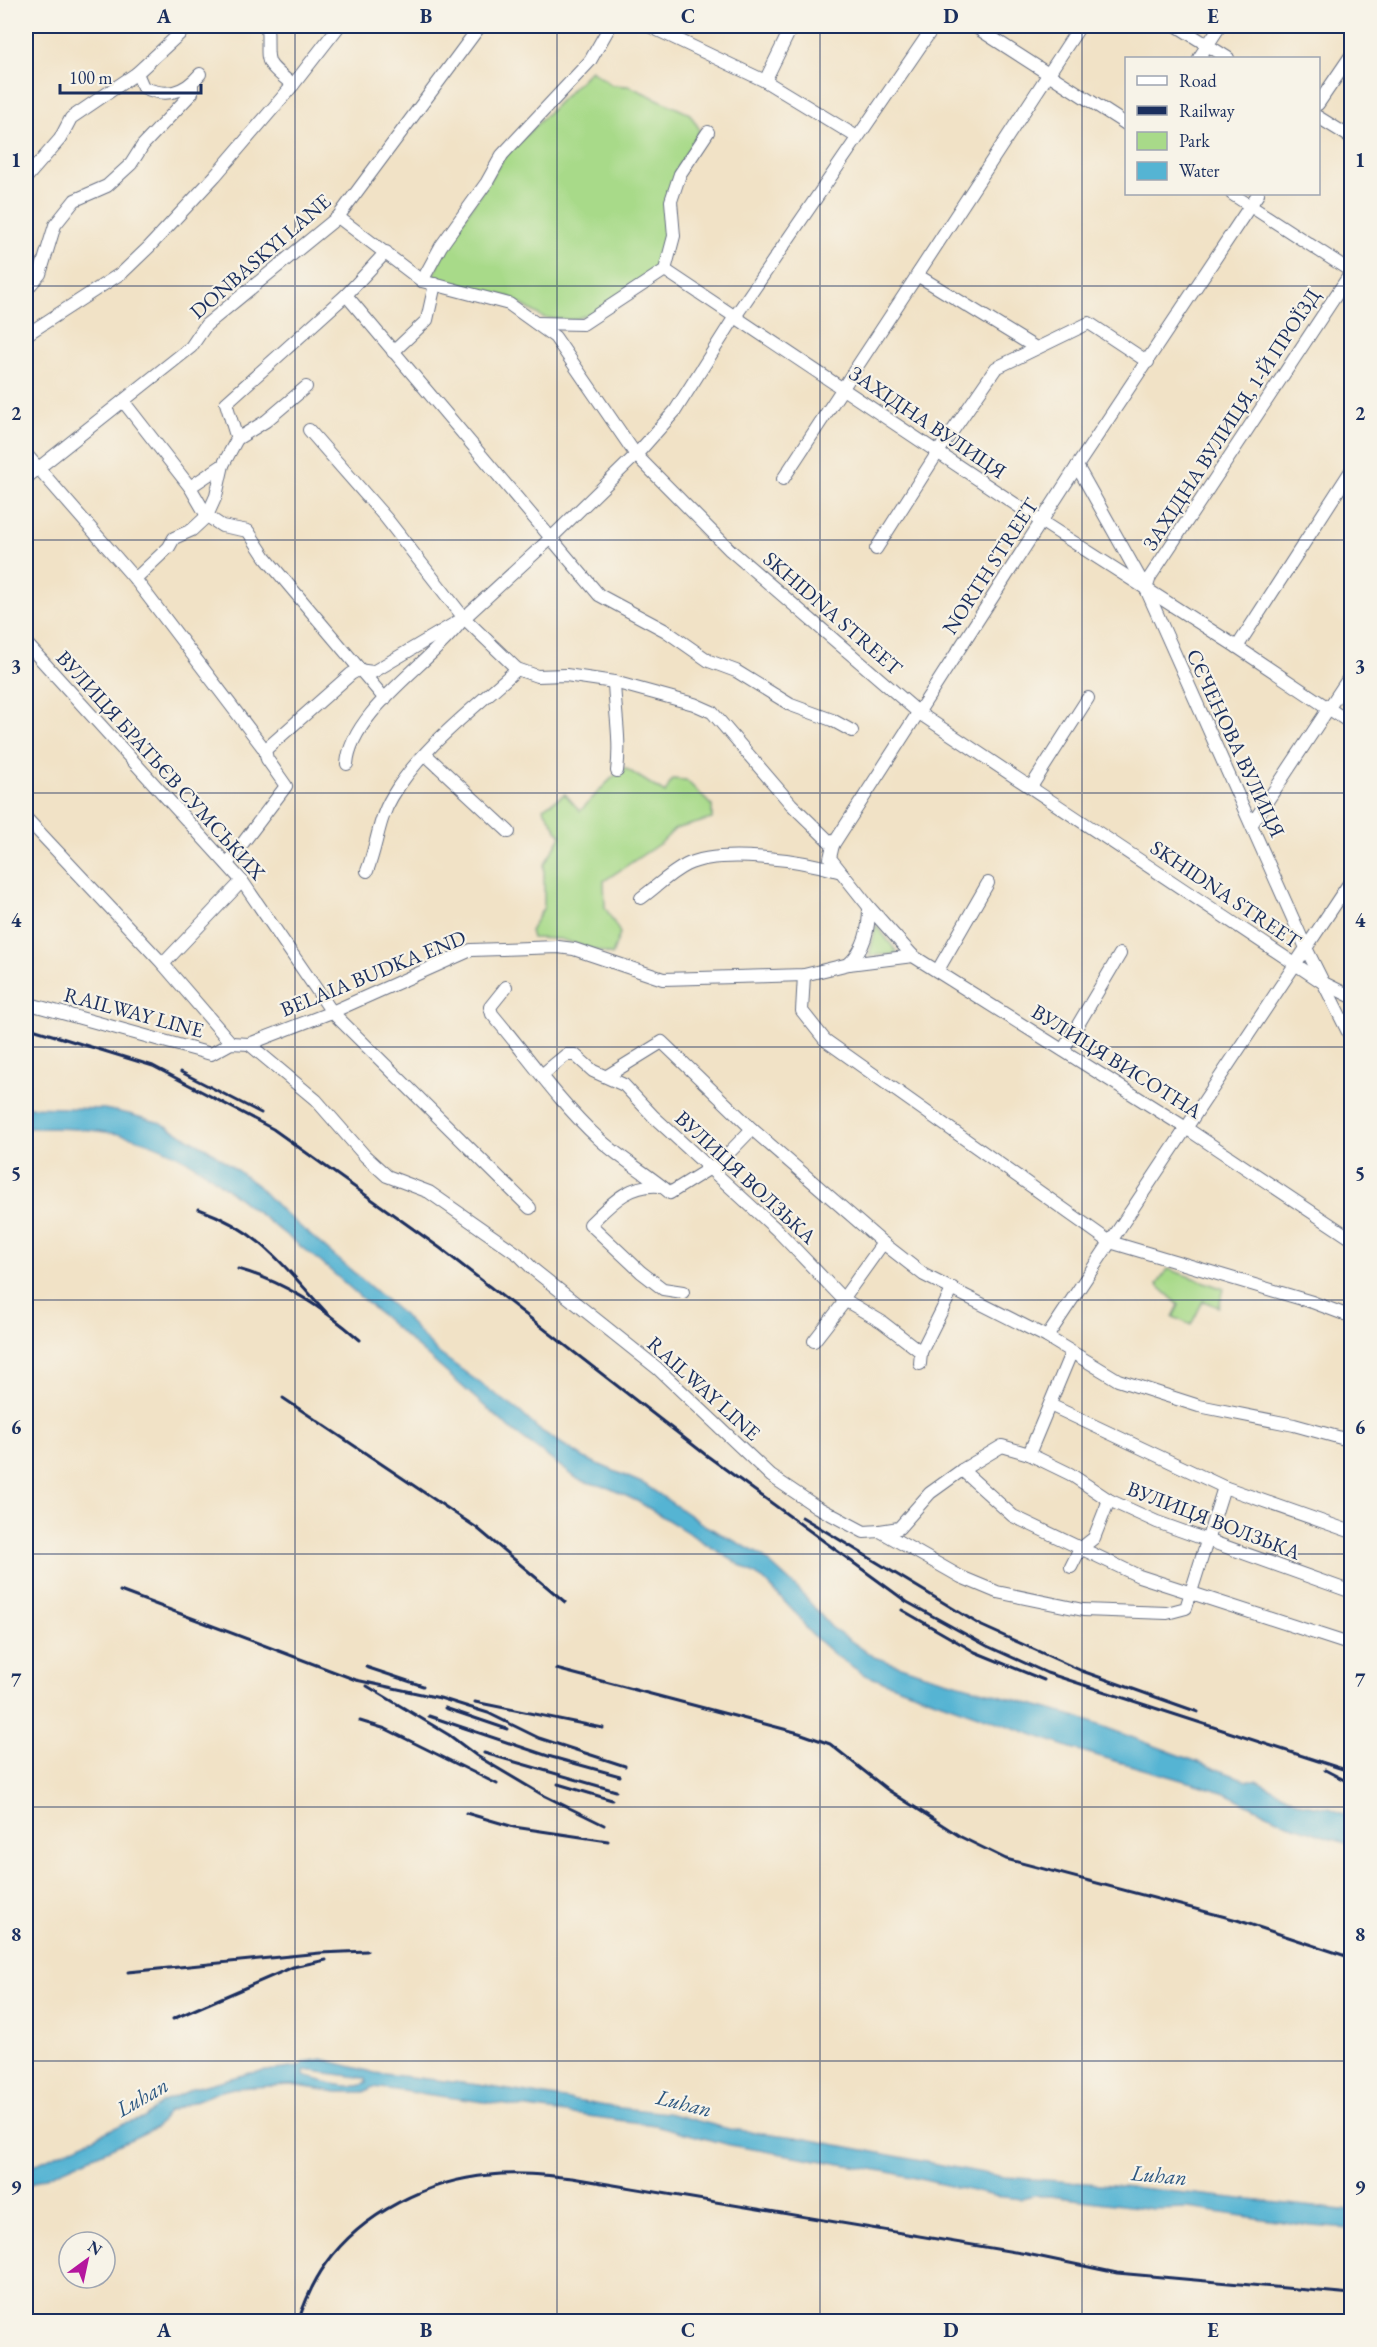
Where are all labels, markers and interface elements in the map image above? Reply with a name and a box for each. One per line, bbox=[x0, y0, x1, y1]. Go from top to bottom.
text: A bbox=[156, 3, 172, 29]
text: B bbox=[420, 3, 432, 29]
text: C bbox=[681, 3, 695, 29]
text: D bbox=[943, 3, 959, 29]
text: E bbox=[1207, 3, 1219, 29]
scale bar bbox=[60, 57, 201, 95]
legend bbox=[1125, 57, 1320, 195]
text: 100 m bbox=[69, 66, 113, 89]
text: Road bbox=[1179, 69, 1218, 92]
text: Railway bbox=[1179, 99, 1235, 122]
text: Park bbox=[1179, 129, 1210, 152]
text: 1 bbox=[11, 147, 21, 173]
text: 1 bbox=[1355, 147, 1365, 173]
text: Water bbox=[1179, 159, 1220, 182]
street label: DONBASKYI LANE bbox=[184, 187, 336, 325]
street label: ЗАХІДНА ВУЛИЦЯ, 1-Й ПРОЇЗД bbox=[1136, 283, 1326, 555]
street label: ЗАХІДНА ВУЛИЦЯ bbox=[844, 359, 1012, 485]
text: 2 bbox=[11, 400, 22, 426]
text: 2 bbox=[1355, 400, 1366, 426]
street label: NORTH STREET bbox=[936, 492, 1045, 639]
street label: SKHIDNA STREET bbox=[758, 545, 909, 682]
street label: ВУЛИЦЯ БРАТЬЄВ СУМСЬКИХ bbox=[50, 644, 272, 886]
street label: СЄЧЕНОВА ВУЛИЦЯ bbox=[1180, 644, 1292, 842]
text: 3 bbox=[11, 653, 21, 679]
text: 3 bbox=[1355, 653, 1365, 679]
street label: SKHIDNA STREET bbox=[1146, 834, 1307, 955]
text: 4 bbox=[11, 907, 22, 933]
text: 4 bbox=[1355, 907, 1366, 933]
street label: BELAIA BUDKA END bbox=[276, 923, 470, 1023]
street label: RAILWAY LINE bbox=[61, 980, 207, 1044]
street label: ВУЛИЦЯ ВИСОТНА bbox=[1027, 998, 1208, 1125]
street label: ВУЛИЦЯ ВОЛЗЬКА bbox=[670, 1104, 823, 1250]
text: 5 bbox=[11, 1160, 21, 1186]
text: 5 bbox=[1355, 1160, 1365, 1186]
street label: RAILWAY LINE bbox=[642, 1330, 766, 1446]
text: 6 bbox=[11, 1414, 22, 1440]
text: 6 bbox=[1355, 1414, 1366, 1440]
street label: ВУЛИЦЯ ВОЛЗЬКА bbox=[1123, 1474, 1305, 1566]
text: 7 bbox=[11, 1667, 22, 1693]
text: 7 bbox=[1355, 1667, 1366, 1693]
text: 8 bbox=[11, 1921, 21, 1947]
text: 8 bbox=[1355, 1921, 1365, 1947]
water label: Luhan bbox=[110, 2070, 174, 2124]
water label: Luhan bbox=[652, 2082, 715, 2124]
water label: Luhan bbox=[1129, 2158, 1188, 2192]
text: 9 bbox=[11, 2174, 22, 2200]
text: 9 bbox=[1355, 2174, 1366, 2200]
north arrow bbox=[57, 2230, 117, 2290]
text: N bbox=[84, 2236, 106, 2260]
text: A bbox=[156, 2317, 172, 2343]
text: B bbox=[420, 2317, 432, 2343]
text: C bbox=[681, 2317, 695, 2343]
text: D bbox=[943, 2317, 959, 2343]
text: E bbox=[1207, 2317, 1219, 2343]

